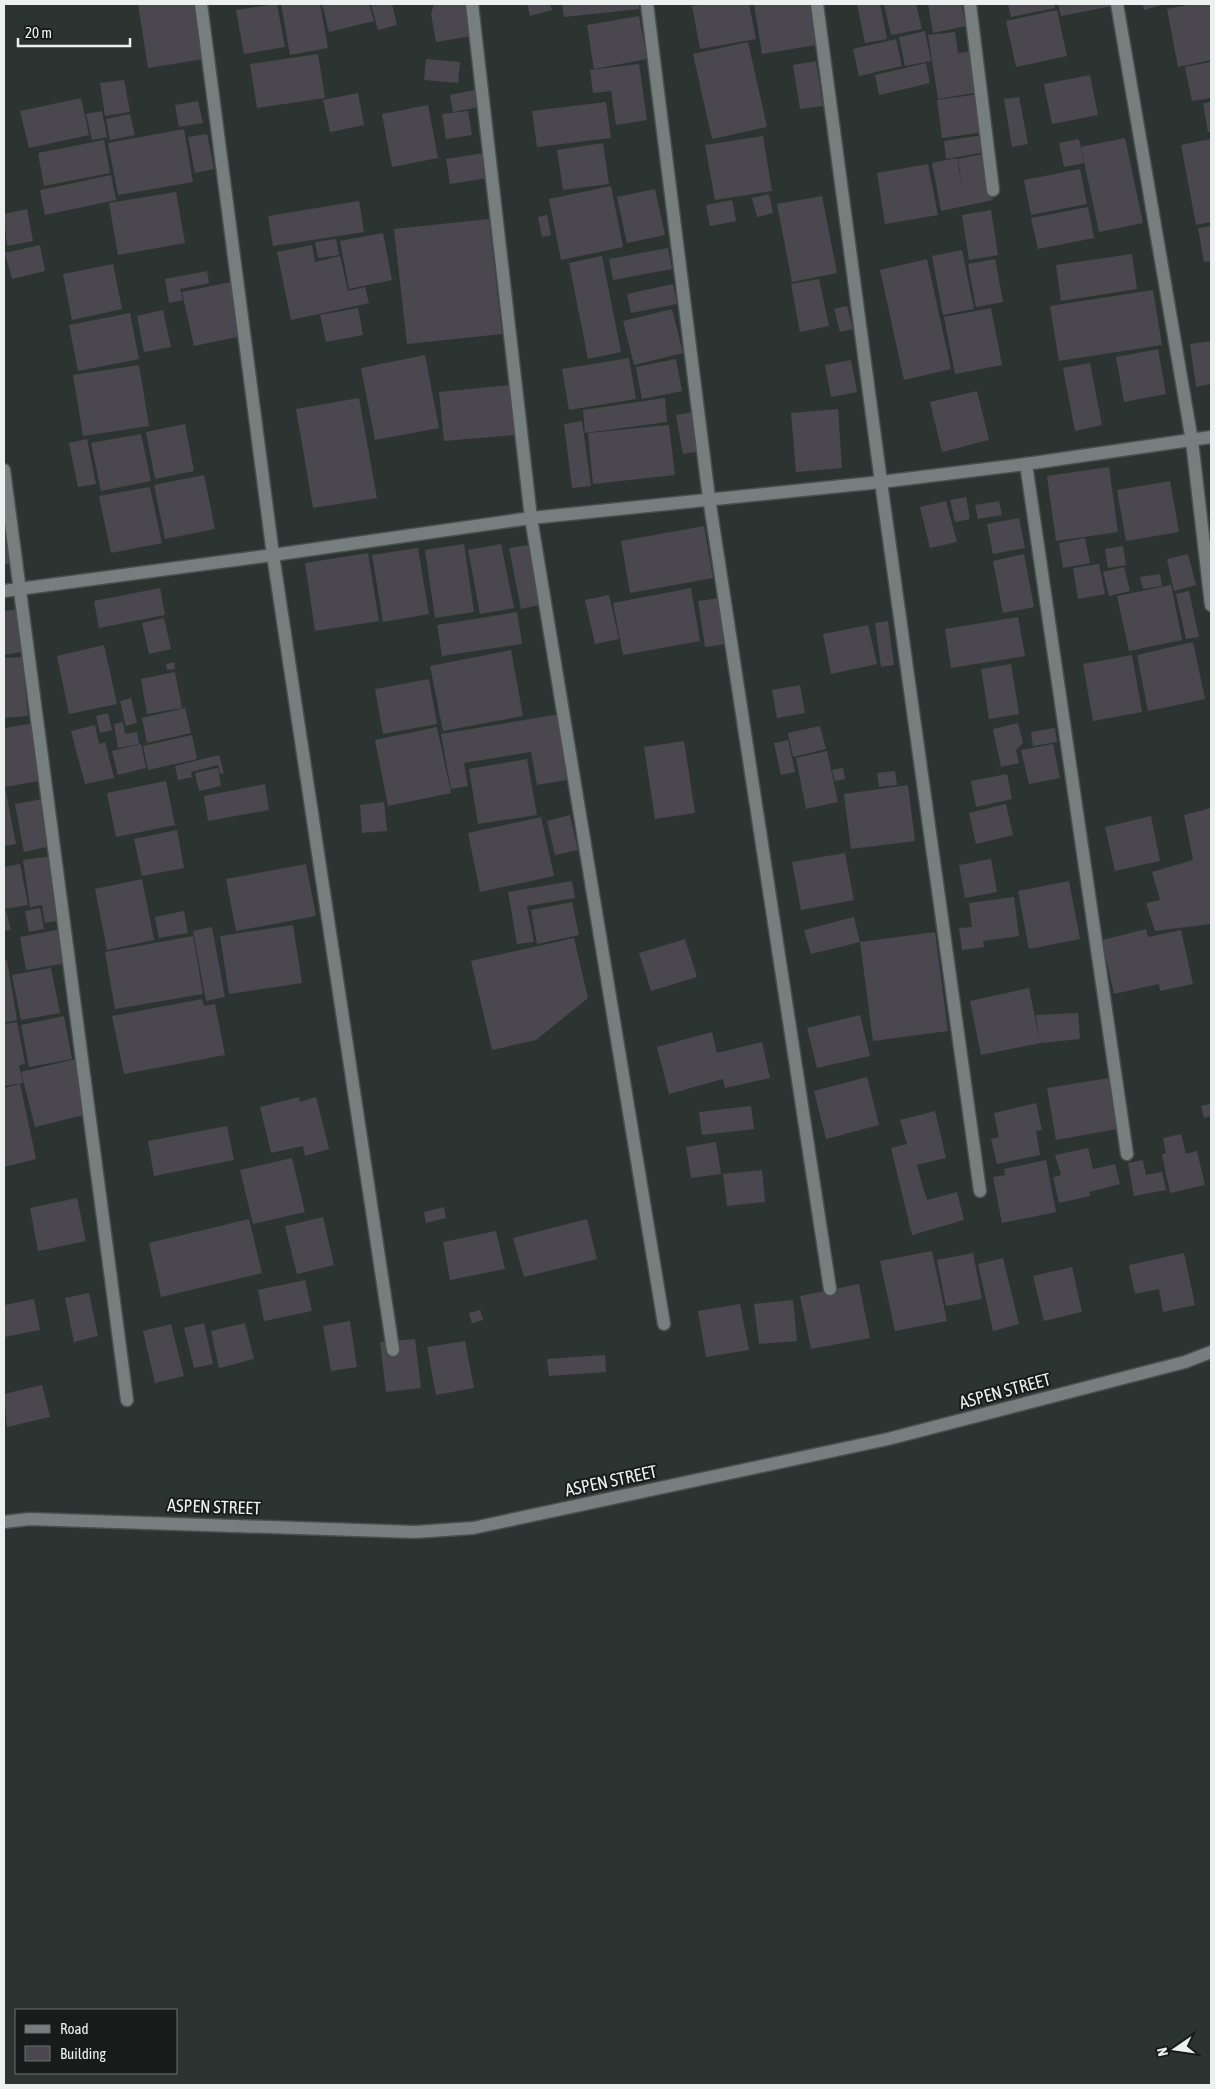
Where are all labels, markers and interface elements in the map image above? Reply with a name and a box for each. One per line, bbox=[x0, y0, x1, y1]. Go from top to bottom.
scale bar bbox=[18, 15, 130, 47]
text: 20 m bbox=[25, 24, 52, 41]
street label: ASPEN STREET bbox=[957, 1368, 1053, 1413]
street label: ASPEN STREET bbox=[563, 1460, 659, 1501]
street label: ASPEN STREET bbox=[167, 1494, 261, 1519]
legend bbox=[15, 2009, 178, 2074]
text: Road bbox=[60, 2020, 89, 2037]
north arrow bbox=[1150, 2024, 1200, 2074]
text: Building bbox=[60, 2045, 106, 2062]
text: N bbox=[1154, 2046, 1171, 2058]

